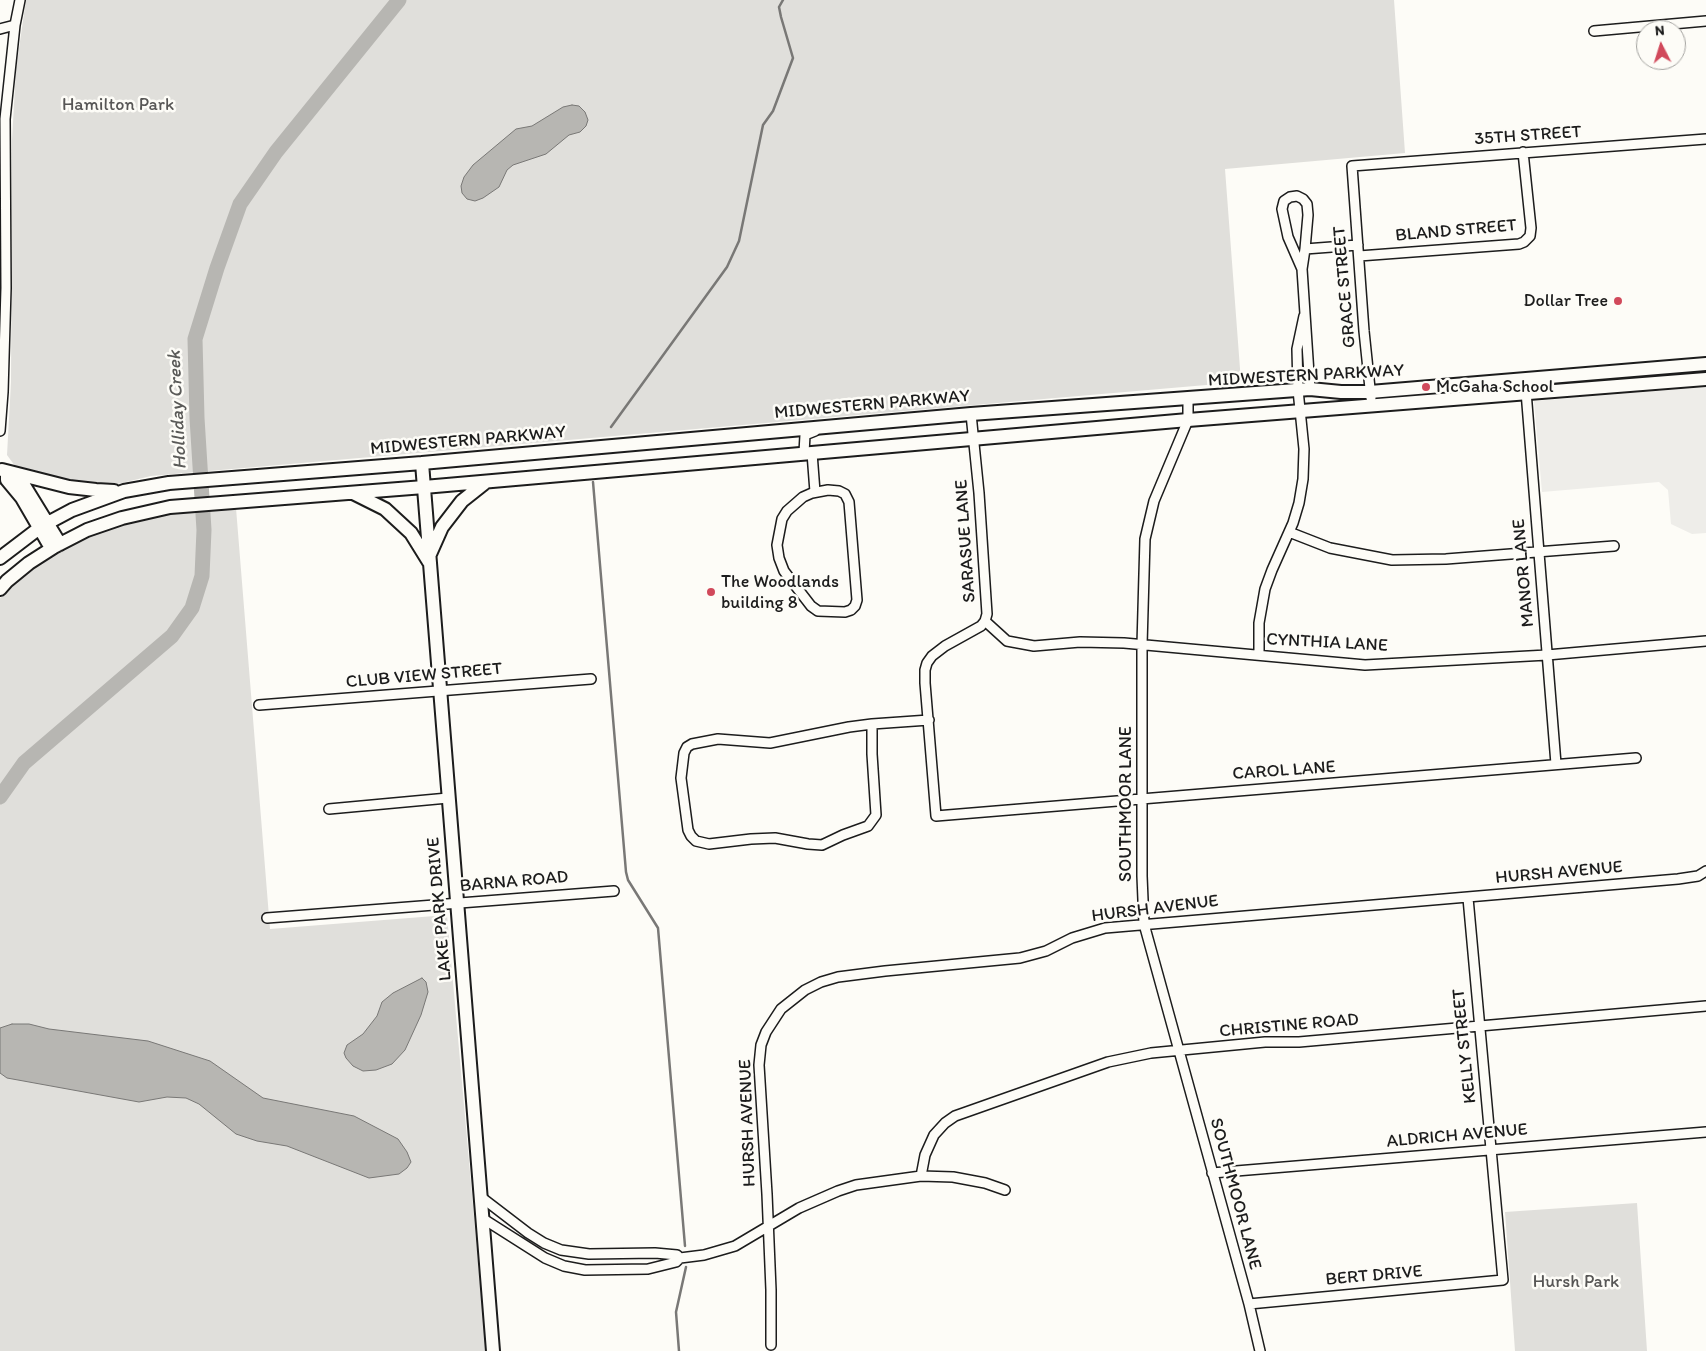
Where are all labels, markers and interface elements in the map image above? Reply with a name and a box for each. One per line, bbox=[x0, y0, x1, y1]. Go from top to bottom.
north arrow bbox=[1636, 20, 1686, 70]
text: N bbox=[1654, 22, 1665, 39]
park label: Hamilton Park bbox=[62, 94, 174, 116]
street label: 35TH STREET bbox=[1474, 121, 1582, 151]
street label: BLAND STREET bbox=[1394, 215, 1518, 247]
street label: GRACE STREET bbox=[1329, 225, 1361, 349]
place label: Dollar Tree bbox=[1524, 290, 1608, 312]
marker: Dollar Tree bbox=[1612, 295, 1624, 307]
water label: Holliday Creek bbox=[163, 350, 193, 470]
street label: MIDWESTERN PARKWAY bbox=[1207, 360, 1405, 392]
place label: McGaha School bbox=[1436, 376, 1554, 398]
marker: McGaha School bbox=[1420, 381, 1432, 393]
street label: MIDWESTERN PARKWAY bbox=[773, 386, 971, 424]
street label: MIDWESTERN PARKWAY bbox=[369, 422, 567, 460]
street label: SARASUE LANE bbox=[951, 479, 981, 603]
street label: MANOR LANE bbox=[1509, 518, 1539, 628]
place label: The Woodlands building 8 bbox=[721, 571, 839, 614]
marker: The Woodlands building 8 bbox=[705, 586, 717, 598]
street label: CYNTHIA LANE bbox=[1266, 629, 1388, 657]
street label: CLUB VIEW STREET bbox=[345, 658, 503, 694]
street label: SOUTHMOOR LANE bbox=[1115, 726, 1137, 882]
street label: CAROL LANE bbox=[1232, 757, 1336, 785]
street label: LAKE PARK DRIVE bbox=[423, 836, 457, 982]
street label: HURSH AVENUE bbox=[1494, 857, 1624, 889]
street label: BARNA ROAD bbox=[459, 866, 569, 898]
street label: HURSH AVENUE bbox=[1090, 890, 1220, 928]
street label: KELLY STREET bbox=[1448, 988, 1482, 1104]
street label: CHRISTINE ROAD bbox=[1218, 1009, 1360, 1043]
street label: HURSH AVENUE bbox=[735, 1059, 761, 1187]
street label: SOUTHMOOR LANE bbox=[1204, 1116, 1266, 1272]
street label: ALDRICH AVENUE bbox=[1386, 1119, 1528, 1153]
street label: BERT DRIVE bbox=[1325, 1261, 1423, 1291]
park label: Hursh Park bbox=[1533, 1271, 1619, 1293]

